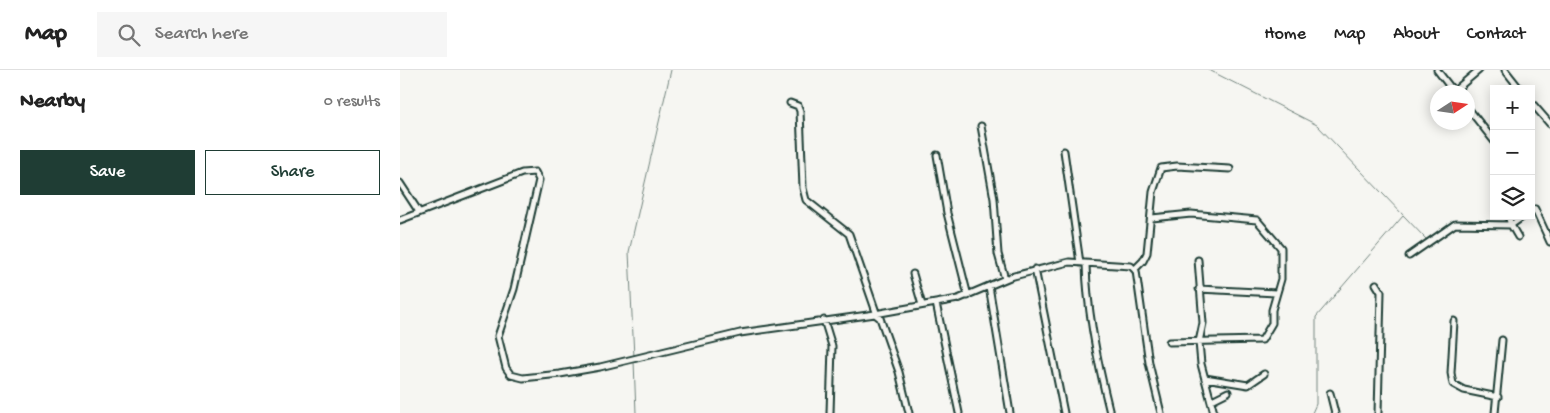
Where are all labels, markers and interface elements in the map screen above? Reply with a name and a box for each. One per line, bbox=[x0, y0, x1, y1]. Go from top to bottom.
search box bbox=[97, 12, 447, 57]
text: Map bbox=[25, 20, 67, 49]
icon: search bbox=[115, 21, 143, 49]
text: Search here bbox=[155, 23, 248, 46]
text: Home bbox=[1264, 24, 1306, 45]
text: Map bbox=[1334, 24, 1365, 45]
text: About bbox=[1393, 24, 1439, 45]
text: Contact bbox=[1467, 24, 1525, 45]
north arrow bbox=[1430, 85, 1475, 130]
map controls bbox=[1490, 85, 1535, 220]
button: + bbox=[1490, 85, 1535, 130]
text: Nearby bbox=[20, 90, 85, 115]
text: 0 results bbox=[324, 93, 380, 112]
button: − bbox=[1490, 130, 1535, 175]
button: Save bbox=[20, 150, 195, 195]
button: Share bbox=[205, 150, 380, 195]
button: layers bbox=[1490, 175, 1535, 220]

